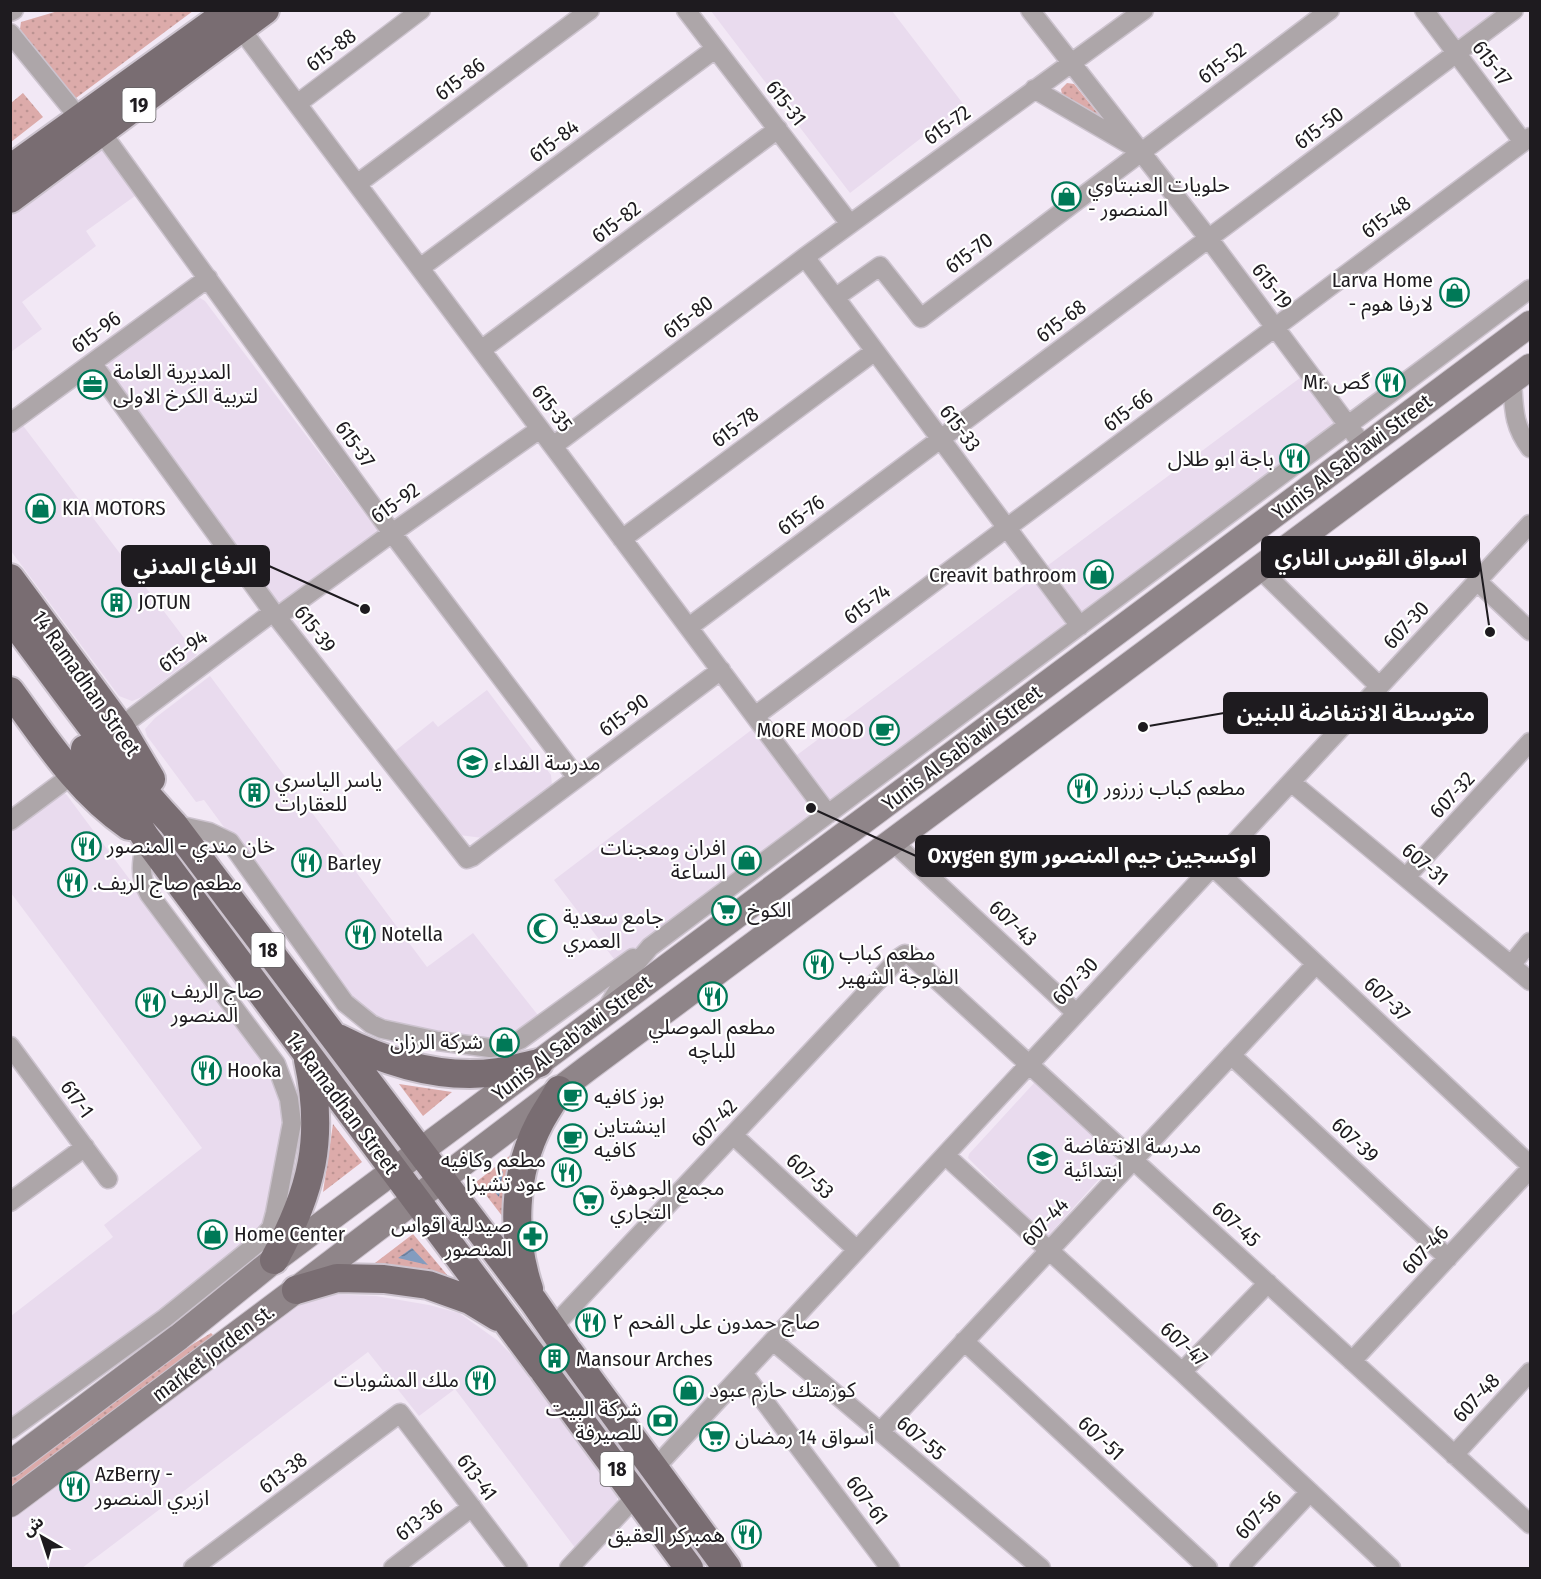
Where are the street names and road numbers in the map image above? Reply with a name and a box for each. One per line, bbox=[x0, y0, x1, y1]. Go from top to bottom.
street label: 615-88 bbox=[301, 23, 361, 77]
street label: 615-17 bbox=[1466, 35, 1518, 91]
street label: 615-52 bbox=[1193, 37, 1251, 89]
street label: 615-86 bbox=[430, 52, 490, 106]
street label: 615-31 bbox=[760, 75, 812, 131]
road number: 19 bbox=[122, 88, 156, 122]
street label: 615-72 bbox=[919, 99, 975, 151]
street label: 615-50 bbox=[1289, 101, 1349, 155]
street label: 615-84 bbox=[524, 114, 584, 168]
street label: 615-48 bbox=[1356, 190, 1416, 244]
street label: 615-82 bbox=[586, 195, 646, 249]
street label: 615-70 bbox=[940, 227, 998, 279]
street label: 615-19 bbox=[1246, 257, 1298, 315]
street label: 615-80 bbox=[658, 290, 718, 344]
street label: 615-68 bbox=[1031, 294, 1091, 348]
street label: 615-96 bbox=[66, 305, 126, 359]
street label: 615-35 bbox=[526, 379, 578, 437]
street label: 615-66 bbox=[1098, 383, 1158, 437]
street label: Yunis Al Sab'awi Street bbox=[1267, 388, 1437, 526]
street label: 615-33 bbox=[934, 399, 986, 457]
street label: 615-78 bbox=[706, 401, 764, 453]
street label: 615-37 bbox=[329, 415, 381, 473]
street label: 615-92 bbox=[365, 477, 425, 529]
street label: 615-76 bbox=[772, 489, 830, 541]
street label: 615-74 bbox=[839, 578, 895, 630]
street label: 607-30 bbox=[1377, 596, 1435, 654]
street label: 615-39 bbox=[288, 600, 342, 658]
street label: 14 Ramadhan Street bbox=[26, 605, 146, 761]
street label: 615-94 bbox=[153, 624, 213, 678]
street label: Yunis Al Sab'awi Street bbox=[877, 679, 1047, 817]
street label: 615-90 bbox=[594, 688, 654, 742]
street label: 607-32 bbox=[1424, 766, 1480, 824]
street label: 607-31 bbox=[1396, 837, 1454, 891]
street label: 607-43 bbox=[984, 894, 1042, 952]
road number: 18 bbox=[252, 933, 284, 967]
street label: 607-30 bbox=[1046, 952, 1104, 1010]
street label: Yunis Al Sab'awi Street bbox=[487, 969, 657, 1107]
street label: 607-37 bbox=[1358, 971, 1416, 1027]
street label: 14 Ramadhan Street bbox=[280, 1027, 404, 1179]
street label: 617-1 bbox=[55, 1075, 99, 1123]
street label: 607-42 bbox=[685, 1094, 743, 1152]
street label: 607-39 bbox=[1326, 1112, 1384, 1168]
street label: 607-53 bbox=[781, 1147, 839, 1205]
street label: 607-44 bbox=[1016, 1192, 1074, 1252]
street label: 607-45 bbox=[1206, 1195, 1266, 1253]
street label: 607-46 bbox=[1396, 1220, 1454, 1280]
street label: market jorden st. bbox=[147, 1298, 279, 1408]
street label: 607-47 bbox=[1155, 1316, 1213, 1372]
street label: 607-48 bbox=[1447, 1368, 1505, 1428]
street label: 607-55 bbox=[891, 1410, 951, 1466]
street label: 607-51 bbox=[1072, 1410, 1130, 1466]
street label: 613-38 bbox=[254, 1446, 312, 1500]
street label: 613-41 bbox=[451, 1448, 503, 1506]
road number: 18 bbox=[600, 1452, 634, 1486]
street label: 607-61 bbox=[840, 1470, 894, 1530]
street label: 607-56 bbox=[1229, 1485, 1287, 1545]
street label: 613-36 bbox=[390, 1493, 448, 1547]

